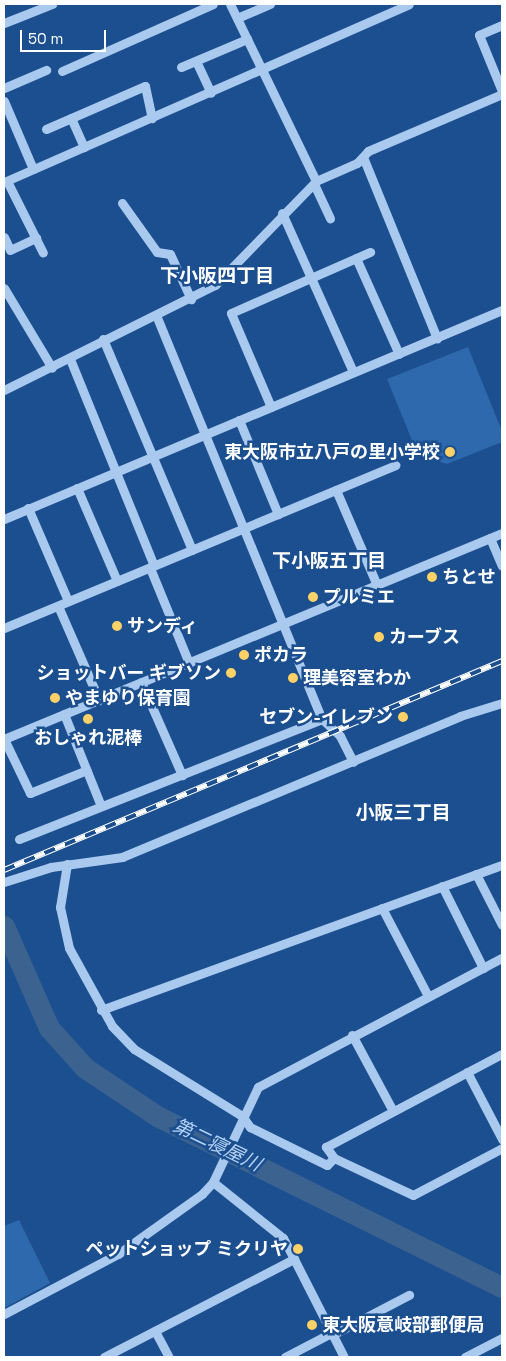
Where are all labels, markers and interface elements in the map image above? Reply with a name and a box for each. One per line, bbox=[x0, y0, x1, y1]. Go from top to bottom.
scale bar bbox=[22, 20, 109, 52]
text: 50 m bbox=[28, 29, 63, 48]
district label: 下小阪四丁目 bbox=[160, 265, 274, 287]
place label: 東大阪市立八戸の里小学校 bbox=[224, 441, 440, 463]
marker: 東大阪市立八戸の里小学校 bbox=[444, 446, 456, 458]
district label: 下小阪五丁目 bbox=[272, 550, 386, 572]
place label: ちとせ bbox=[442, 566, 496, 588]
marker: ちとせ bbox=[426, 571, 438, 583]
place label: プルミエ bbox=[323, 586, 395, 608]
marker: プルミエ bbox=[307, 591, 319, 603]
place label: サンディ bbox=[127, 615, 199, 637]
marker: サンディ bbox=[111, 620, 123, 632]
place label: カーブス bbox=[389, 626, 461, 648]
marker: カーブス bbox=[373, 631, 385, 643]
place label: ポカラ bbox=[254, 644, 308, 666]
marker: ポカラ bbox=[238, 649, 250, 661]
place label: ショットバー ギブソン bbox=[36, 662, 221, 684]
marker: ショットバー ギブソン bbox=[225, 667, 237, 679]
place label: 理美容室わか bbox=[303, 667, 411, 689]
marker: 理美容室わか bbox=[287, 672, 299, 684]
place label: やまゆり保育園 bbox=[65, 687, 191, 709]
marker: やまゆり保育園 bbox=[49, 692, 61, 704]
place label: セブン-イレブン bbox=[259, 706, 393, 728]
marker: セブン-イレブン bbox=[397, 711, 409, 723]
marker: おしゃれ泥棒 bbox=[82, 713, 94, 725]
place label: おしゃれ泥棒 bbox=[34, 727, 142, 749]
district label: 小阪三丁目 bbox=[356, 802, 450, 824]
water label: 第二寝屋川 bbox=[169, 1114, 265, 1176]
place label: ペットショップ ミクリヤ bbox=[85, 1238, 288, 1260]
marker: ペットショップ ミクリヤ bbox=[292, 1243, 304, 1255]
place label: 東大阪意岐部郵便局 bbox=[322, 1314, 484, 1336]
marker: 東大阪意岐部郵便局 bbox=[306, 1319, 318, 1331]

